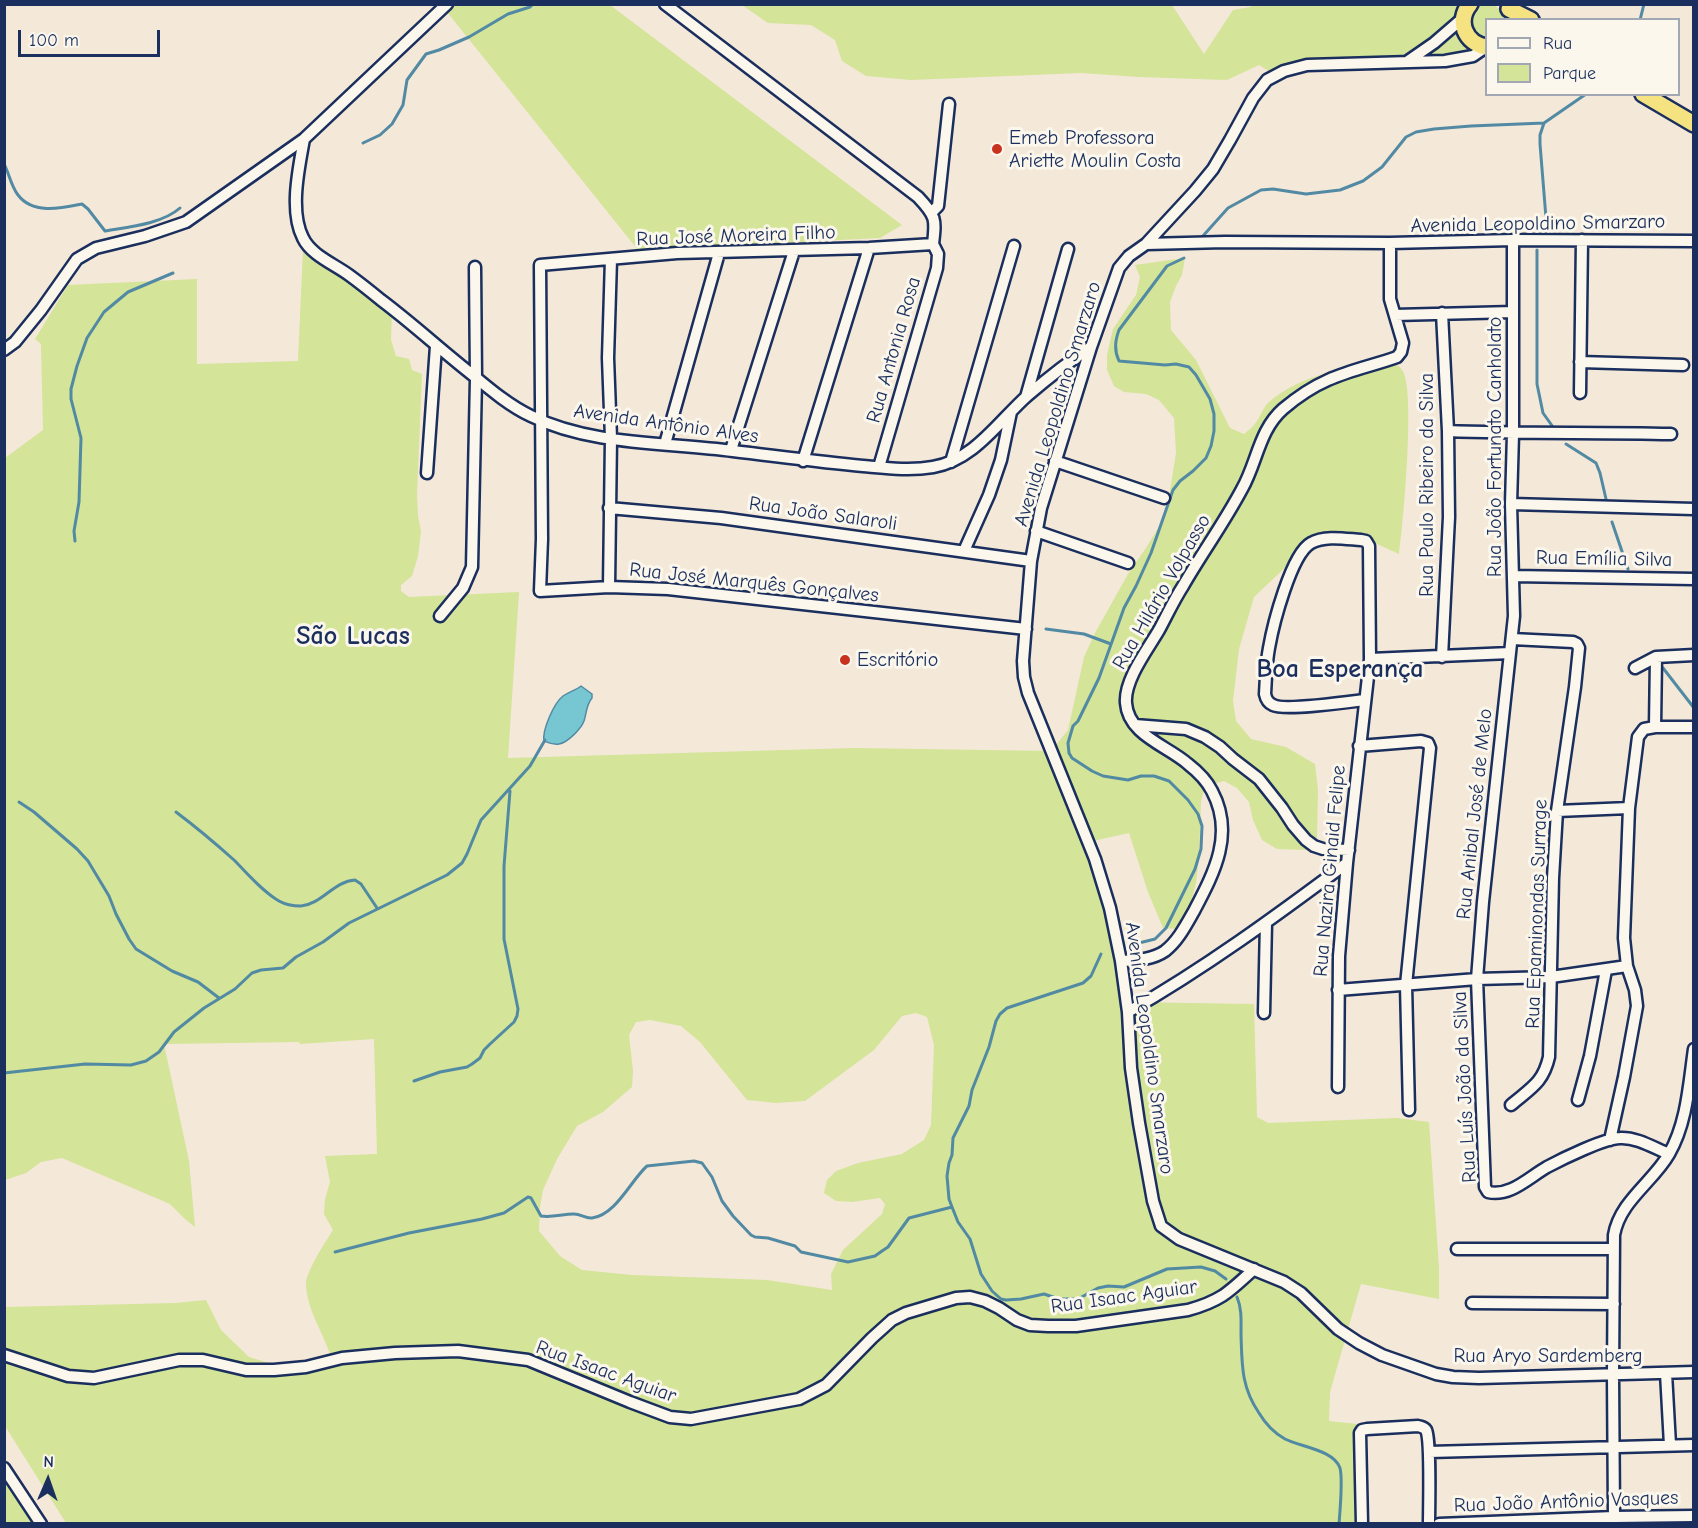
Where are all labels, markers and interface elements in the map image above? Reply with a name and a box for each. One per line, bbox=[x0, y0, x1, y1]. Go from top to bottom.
scale bar bbox=[21, 18, 164, 56]
legend bbox=[1485, 18, 1680, 96]
text: 100 m bbox=[29, 30, 79, 51]
text: Rua bbox=[1543, 33, 1572, 54]
text: Parque bbox=[1543, 63, 1596, 84]
place label: Emeb Professora Ariette Moulin Costa bbox=[1009, 126, 1181, 173]
marker: Emeb Professora Ariette Moulin Costa bbox=[990, 142, 1004, 156]
street label: Avenida Leopoldino Smarzaro bbox=[1410, 210, 1666, 238]
street label: Rua José Moreira Filho bbox=[636, 221, 836, 251]
street label: Rua Antonia Rosa bbox=[862, 274, 926, 426]
street label: Avenida Leopoldino Smarzaro bbox=[1009, 279, 1107, 529]
street label: Rua João Fortunato Canholato bbox=[1483, 317, 1507, 577]
street label: Rua Paulo Ribeiro da Silva bbox=[1415, 373, 1439, 597]
street label: Avenida Antônio Alves bbox=[572, 399, 760, 449]
street label: Rua João Salaroli bbox=[747, 492, 899, 536]
street label: Rua Hilário Volpasso bbox=[1108, 510, 1216, 674]
street label: Rua Emília Silva bbox=[1536, 546, 1672, 572]
street label: Rua José Marquês Gonçalves bbox=[628, 558, 880, 608]
district label: São Lucas bbox=[296, 621, 410, 653]
place label: Escritório bbox=[857, 648, 938, 672]
marker: Escritório bbox=[838, 653, 852, 667]
district label: Boa Esperança bbox=[1256, 654, 1424, 686]
street label: Rua Anibal José de Melo bbox=[1452, 707, 1498, 921]
street label: Rua Nazira Ginaid Felipe bbox=[1309, 764, 1351, 978]
street label: Rua Epaminondas Surrage bbox=[1521, 799, 1553, 1029]
street label: Avenida Leopoldino Smarzaro bbox=[1119, 920, 1179, 1176]
street label: Rua Luís João da Silva bbox=[1448, 991, 1482, 1183]
street label: Rua Isaac Aguiar bbox=[1049, 1275, 1199, 1319]
street label: Rua Isaac Aguiar bbox=[533, 1336, 679, 1408]
street label: Rua Aryo Sardemberg bbox=[1453, 1344, 1643, 1368]
north arrow bbox=[18, 1450, 78, 1510]
text: N bbox=[43, 1453, 54, 1471]
street label: Rua João Antônio Vasques bbox=[1453, 1486, 1679, 1518]

